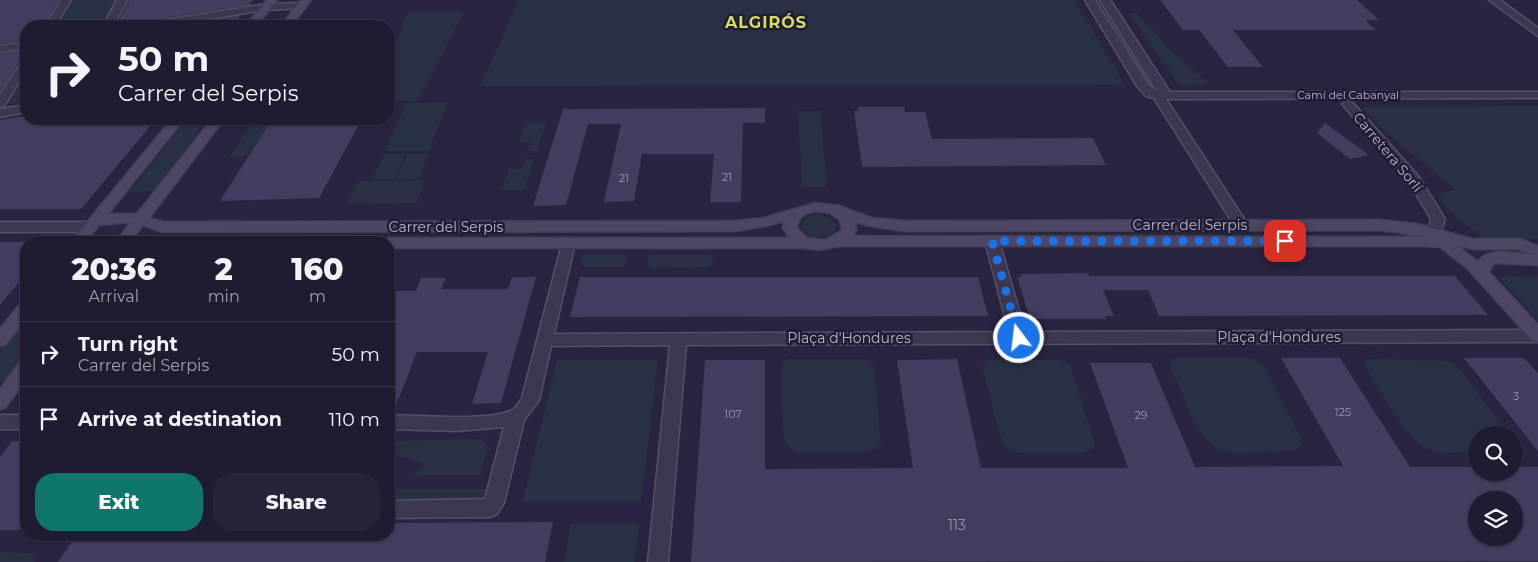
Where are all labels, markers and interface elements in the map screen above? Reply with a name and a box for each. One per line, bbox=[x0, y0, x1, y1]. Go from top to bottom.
district label: ALGIRÓS bbox=[724, 13, 807, 32]
text: 50 m bbox=[118, 37, 209, 80]
icon: right bbox=[35, 40, 100, 105]
text: Carrer del Serpis bbox=[118, 80, 298, 107]
street label: Camí del Cabanyal bbox=[1297, 88, 1399, 102]
street label: Carretera Sorlí bbox=[1349, 108, 1427, 197]
house number: 21 bbox=[722, 170, 732, 184]
house number: 21 bbox=[619, 171, 629, 185]
street label: Carrer del Serpis bbox=[1133, 216, 1248, 234]
street label: Carrer del Serpis bbox=[389, 218, 504, 236]
pin bbox=[1264, 220, 1306, 262]
icon: arrive bbox=[1271, 227, 1299, 255]
text: 20:36 bbox=[72, 251, 156, 288]
text: 2 bbox=[215, 251, 233, 288]
text: 160 bbox=[291, 251, 343, 288]
text: Arrival bbox=[89, 287, 139, 306]
text: min bbox=[208, 287, 240, 306]
text: m bbox=[309, 287, 326, 306]
position arrow bbox=[992, 311, 1044, 363]
street label: Plaça d'Hondures bbox=[1217, 328, 1341, 346]
street label: Plaça d'Hondures bbox=[787, 329, 911, 347]
text: Turn right bbox=[78, 333, 178, 356]
icon: right bbox=[35, 340, 63, 368]
text: 50 m bbox=[332, 343, 380, 366]
text: Carrer del Serpis bbox=[78, 356, 209, 375]
house number: 3 bbox=[1513, 389, 1519, 403]
icon: arrive bbox=[35, 405, 63, 433]
house number: 125 bbox=[1335, 405, 1351, 419]
house number: 107 bbox=[724, 407, 742, 421]
text: Arrive at destination bbox=[78, 408, 282, 431]
text: 110 m bbox=[329, 408, 380, 431]
house number: 29 bbox=[1135, 408, 1148, 422]
map controls bbox=[1468, 426, 1523, 546]
button: search bbox=[1468, 426, 1523, 481]
button: Exit bbox=[35, 473, 203, 531]
button: Share bbox=[213, 473, 380, 531]
button: layers bbox=[1468, 491, 1523, 546]
house number: 113 bbox=[948, 516, 966, 534]

